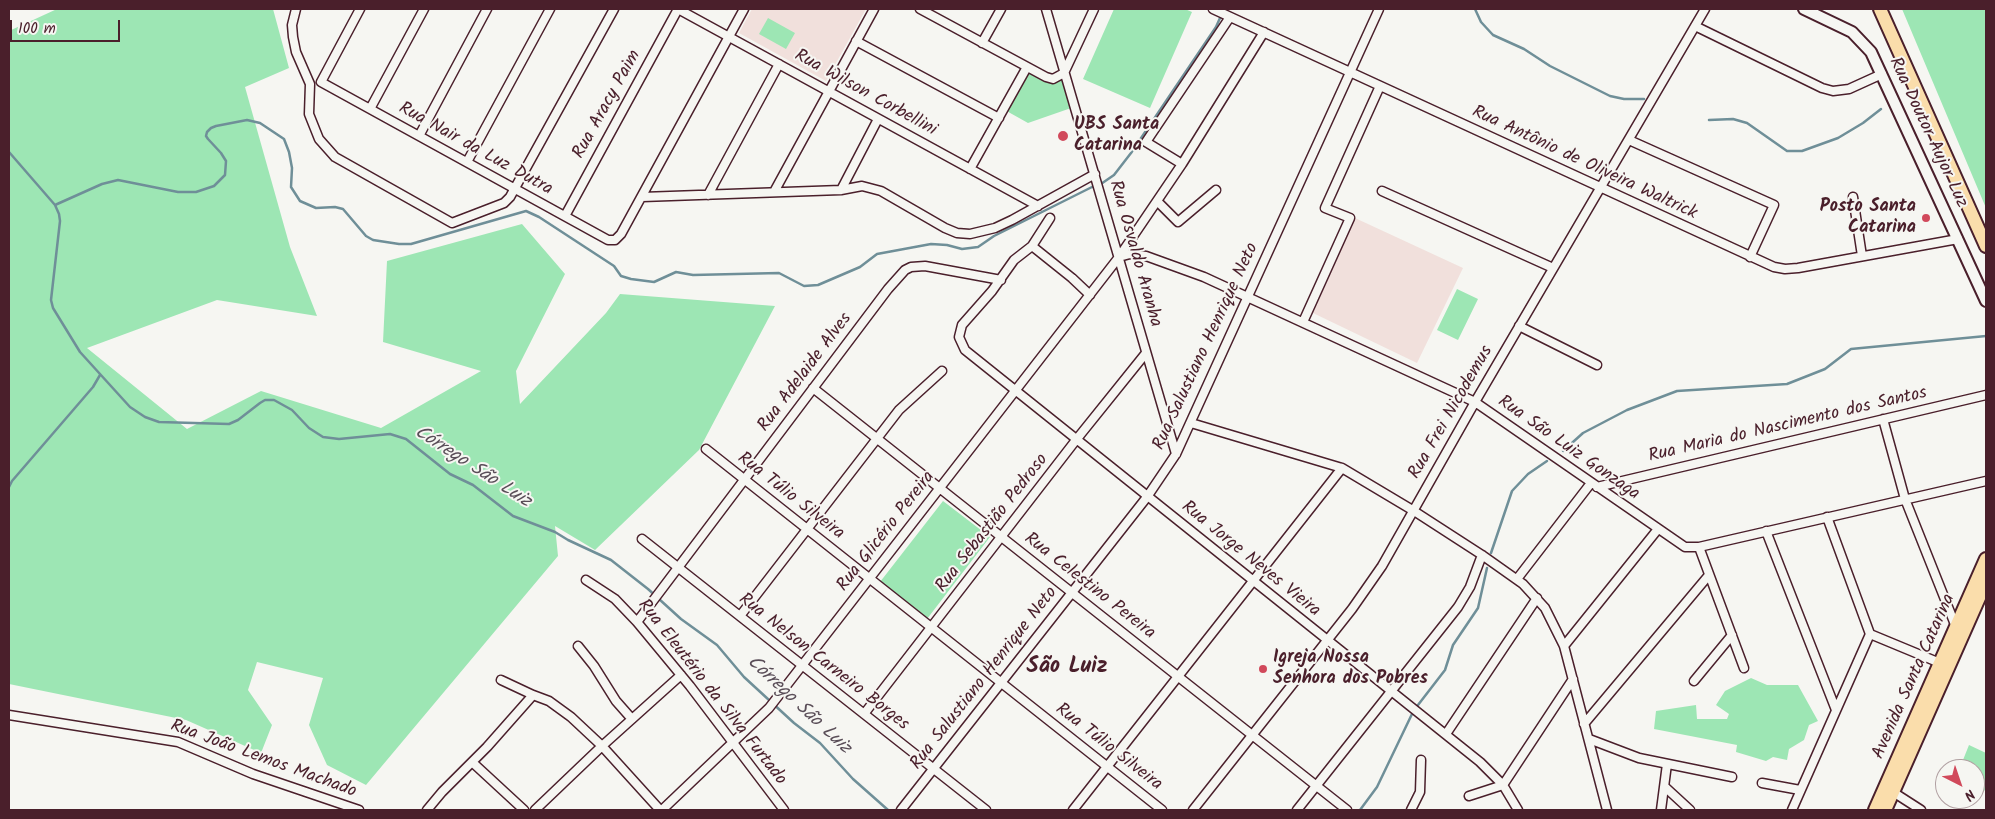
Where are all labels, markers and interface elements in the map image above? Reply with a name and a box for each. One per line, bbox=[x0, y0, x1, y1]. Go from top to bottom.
scale bar bbox=[12, 10, 122, 42]
text: 100 m bbox=[18, 17, 56, 41]
street label: Rua Wilson Corbellini bbox=[790, 46, 940, 142]
street label: Rua Aracy Paim bbox=[569, 47, 647, 163]
street label: Rua Doutor Aujor Luz bbox=[1883, 54, 1971, 212]
street label: Rua Nair da Luz Dutra bbox=[394, 99, 556, 201]
street label: Rua Antônio de Oliveira Waltrick bbox=[1468, 102, 1700, 226]
place label: UBS Santa Catarina bbox=[1074, 115, 1159, 158]
marker: UBS Santa Catarina bbox=[1056, 129, 1070, 143]
street label: Rua Osvaldo Aranha bbox=[1103, 178, 1165, 330]
place label: Posto Santa Catarina bbox=[1820, 197, 1916, 240]
marker: Posto Santa Catarina bbox=[1920, 212, 1932, 224]
street label: Rua Salustiano Henrique Neto bbox=[1149, 240, 1265, 454]
street label: Rua Adelaide Alves bbox=[754, 309, 858, 437]
street label: Rua Frei Nicodemus bbox=[1405, 343, 1499, 483]
street label: Rua Maria do Nascimento dos Santos bbox=[1647, 383, 1929, 469]
street label: Rua São Luiz Gonzaga bbox=[1493, 392, 1643, 506]
water label: Córrego São Luiz bbox=[410, 422, 534, 514]
street label: Rua Túlio Silveira bbox=[732, 449, 848, 545]
street label: Rua Sebastião Pedroso bbox=[932, 450, 1054, 598]
street label: Rua Glicério Pereira bbox=[833, 468, 941, 596]
street label: Rua Jorge Neves Vieira bbox=[1176, 497, 1324, 623]
street label: Rua Celestino Pereira bbox=[1019, 529, 1159, 645]
street label: Rua Salustiano Henrique Neto bbox=[907, 583, 1063, 775]
street label: Rua Nelson Carneiro Borges bbox=[733, 590, 913, 736]
street label: Avenida Santa Catarina bbox=[1869, 591, 1961, 763]
street label: Rua Eleutério da Silva Furtado bbox=[632, 596, 790, 790]
place label: Igreja Nossa Senhora dos Pobres bbox=[1273, 648, 1428, 691]
water label: Córrego São Luiz bbox=[741, 652, 855, 760]
district label: São Luiz bbox=[1026, 655, 1108, 681]
marker: Igreja Nossa Senhora dos Pobres bbox=[1257, 663, 1269, 675]
street label: Rua Túlio Silveira bbox=[1050, 700, 1166, 796]
street label: Rua João Lemos Machado bbox=[167, 716, 359, 804]
north arrow bbox=[1935, 759, 1985, 809]
text: N bbox=[1959, 783, 1980, 806]

